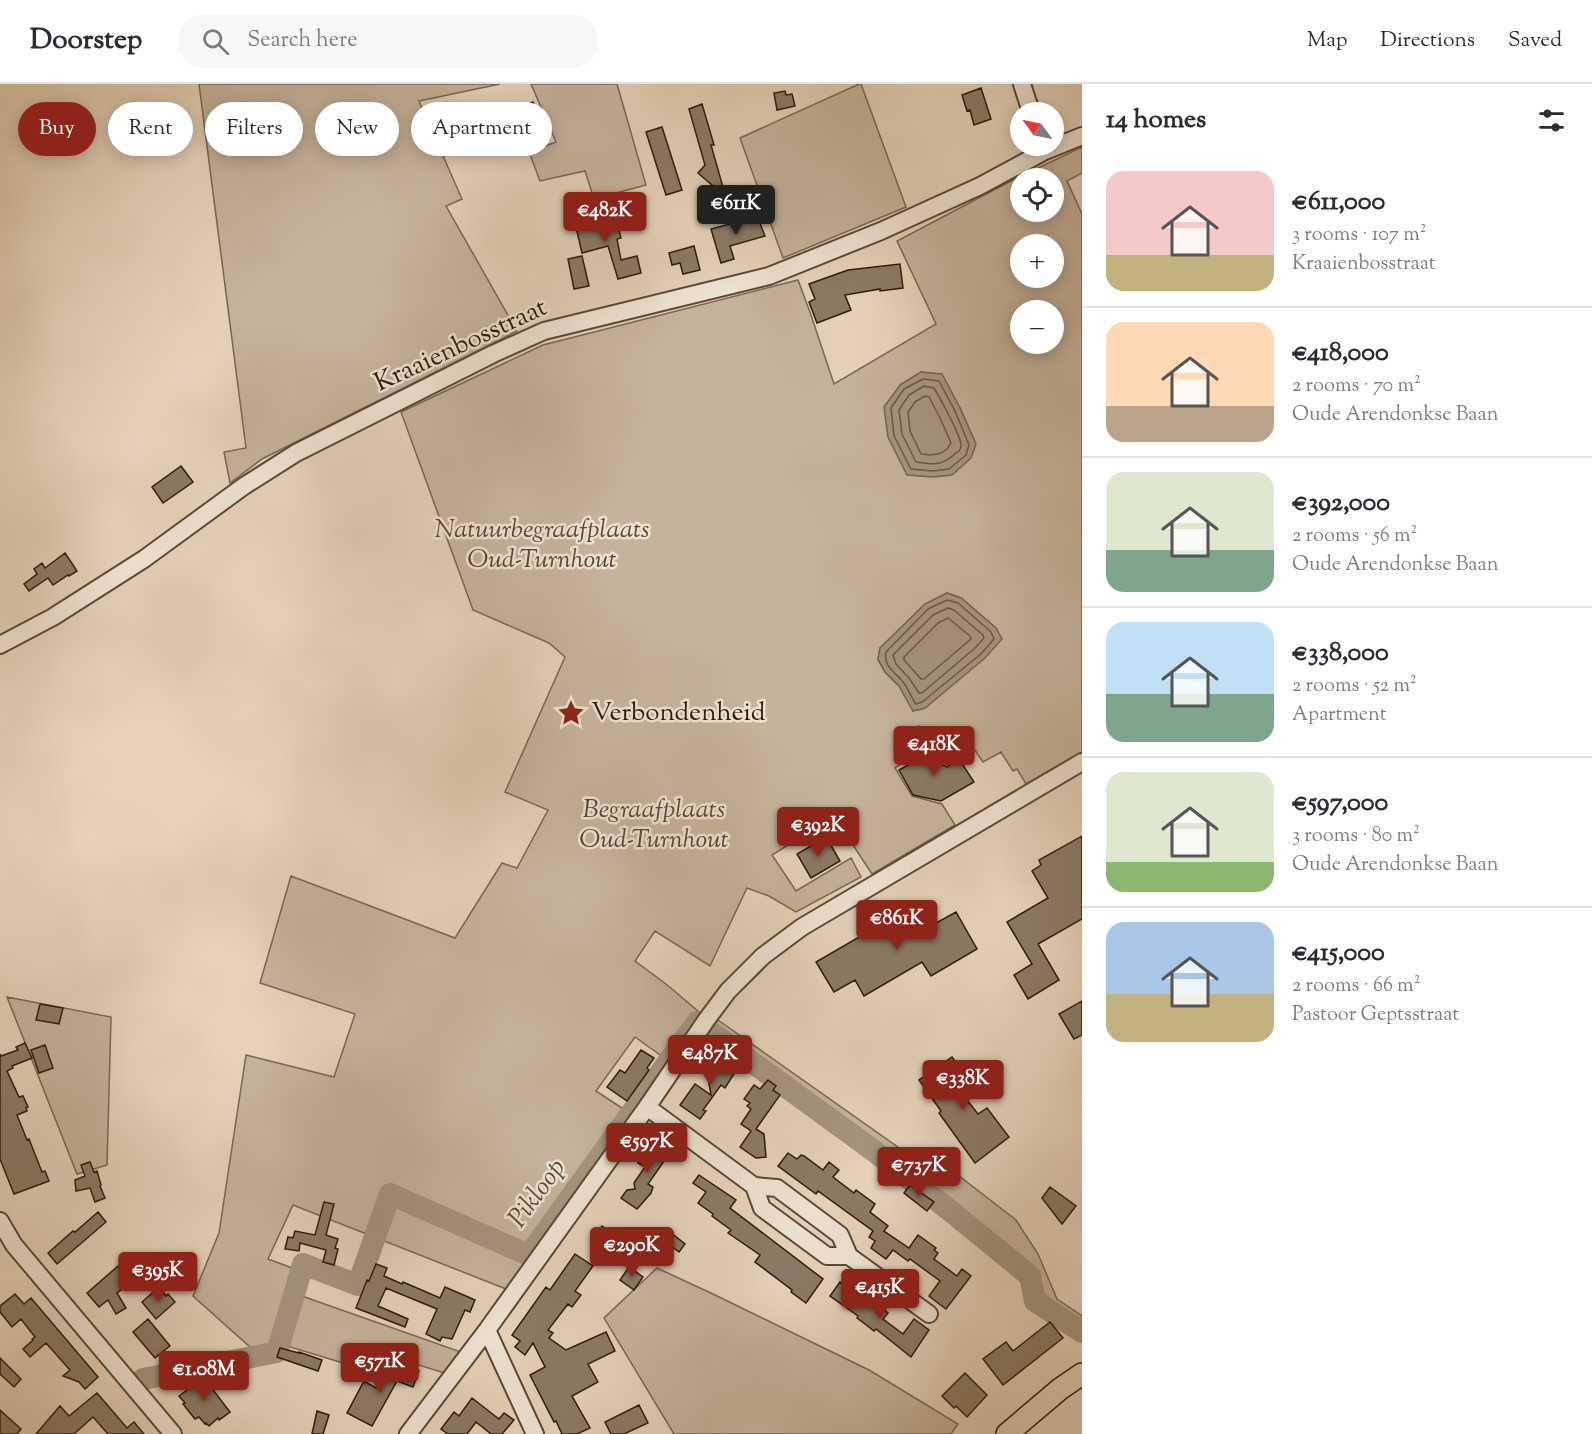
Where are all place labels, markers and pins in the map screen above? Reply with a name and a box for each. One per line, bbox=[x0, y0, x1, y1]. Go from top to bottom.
pin: €611K bbox=[694, 185, 778, 236]
pin: €482K bbox=[563, 192, 647, 243]
place label: Verbondenheid bbox=[591, 695, 766, 732]
place icon: Verbondenheid bbox=[556, 698, 586, 728]
pin: €418K bbox=[892, 726, 976, 777]
pin: €392K bbox=[776, 807, 860, 858]
pin: €861K bbox=[855, 900, 939, 951]
pin: €487K bbox=[668, 1035, 752, 1086]
pin: €338K bbox=[921, 1060, 1005, 1111]
pin: €597K bbox=[605, 1123, 689, 1174]
pin: €737K bbox=[877, 1147, 961, 1198]
pin: €290K bbox=[590, 1227, 674, 1278]
pin: €395K bbox=[116, 1252, 200, 1303]
pin: €415K bbox=[838, 1269, 922, 1320]
pin: €571K bbox=[338, 1343, 422, 1394]
pin: €1.08M bbox=[155, 1351, 253, 1402]

